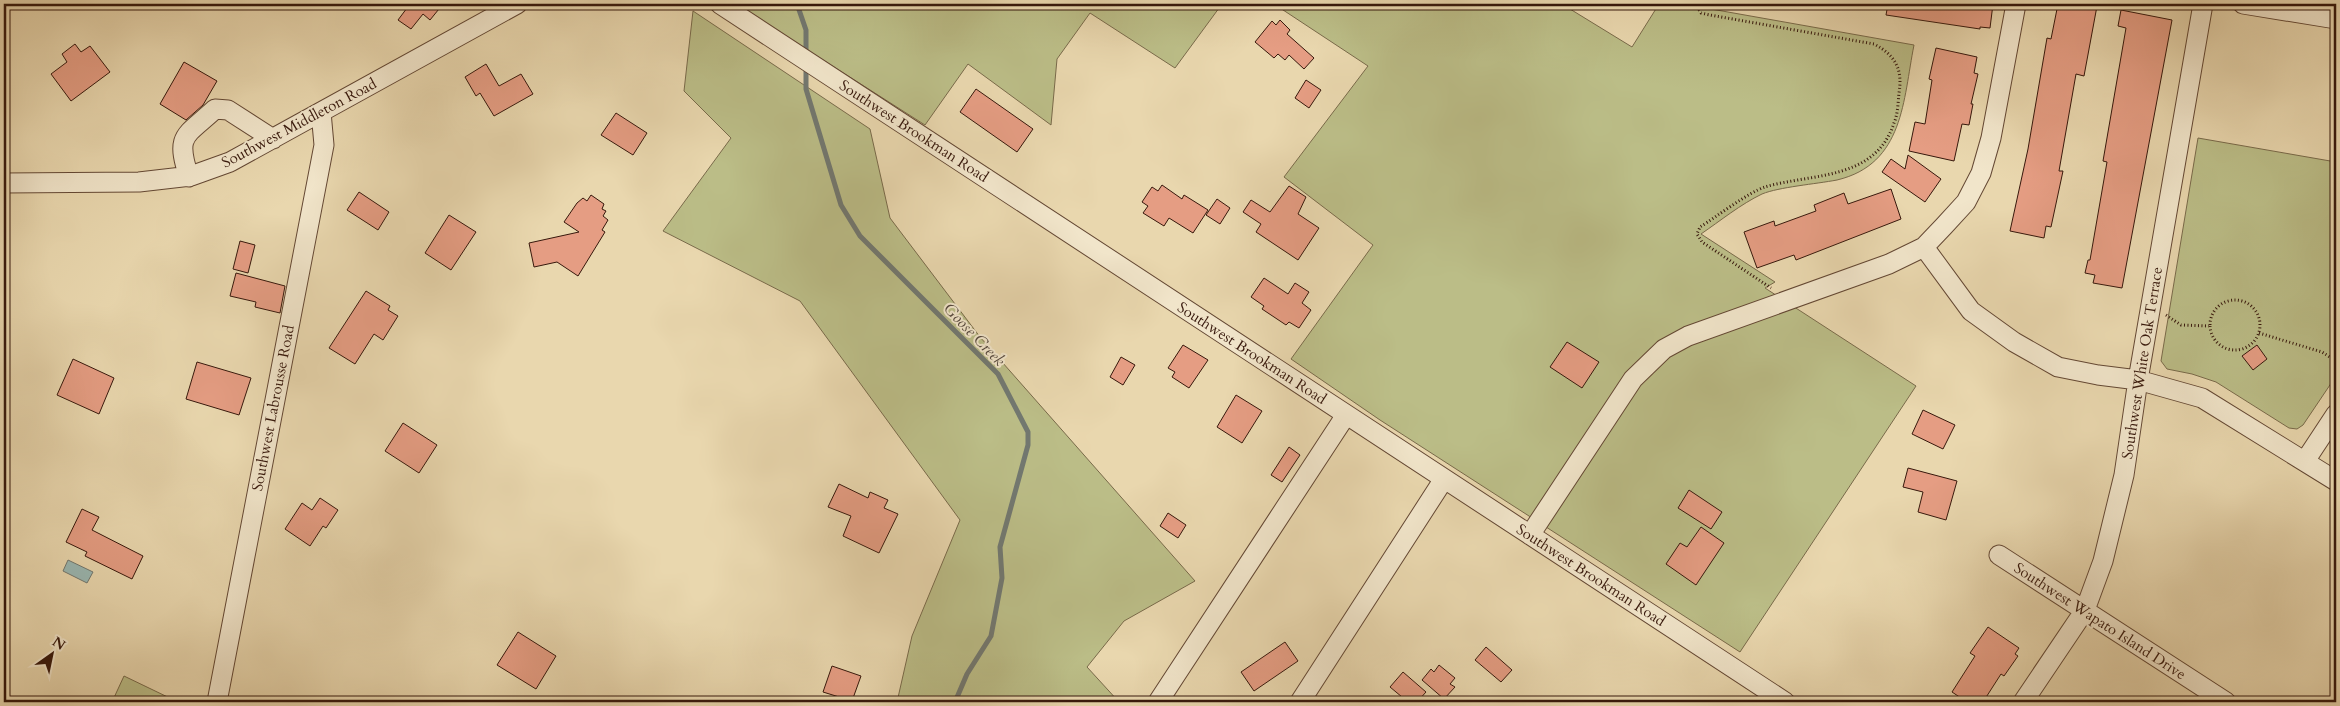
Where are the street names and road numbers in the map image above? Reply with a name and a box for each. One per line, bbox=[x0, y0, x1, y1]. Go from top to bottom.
street label: Southwest Middleton Road bbox=[218, 74, 380, 172]
street label: Southwest Brookman Road bbox=[836, 75, 992, 187]
street label: Southwest White Oak Terrace bbox=[2117, 265, 2167, 461]
street label: Southwest Brookman Road bbox=[1174, 297, 1330, 409]
street label: Southwest Labrousse Road bbox=[247, 323, 299, 493]
street label: Southwest Brookman Road bbox=[1513, 519, 1669, 631]
street label: Southwest Wapato Island Drive bbox=[2010, 558, 2190, 684]

